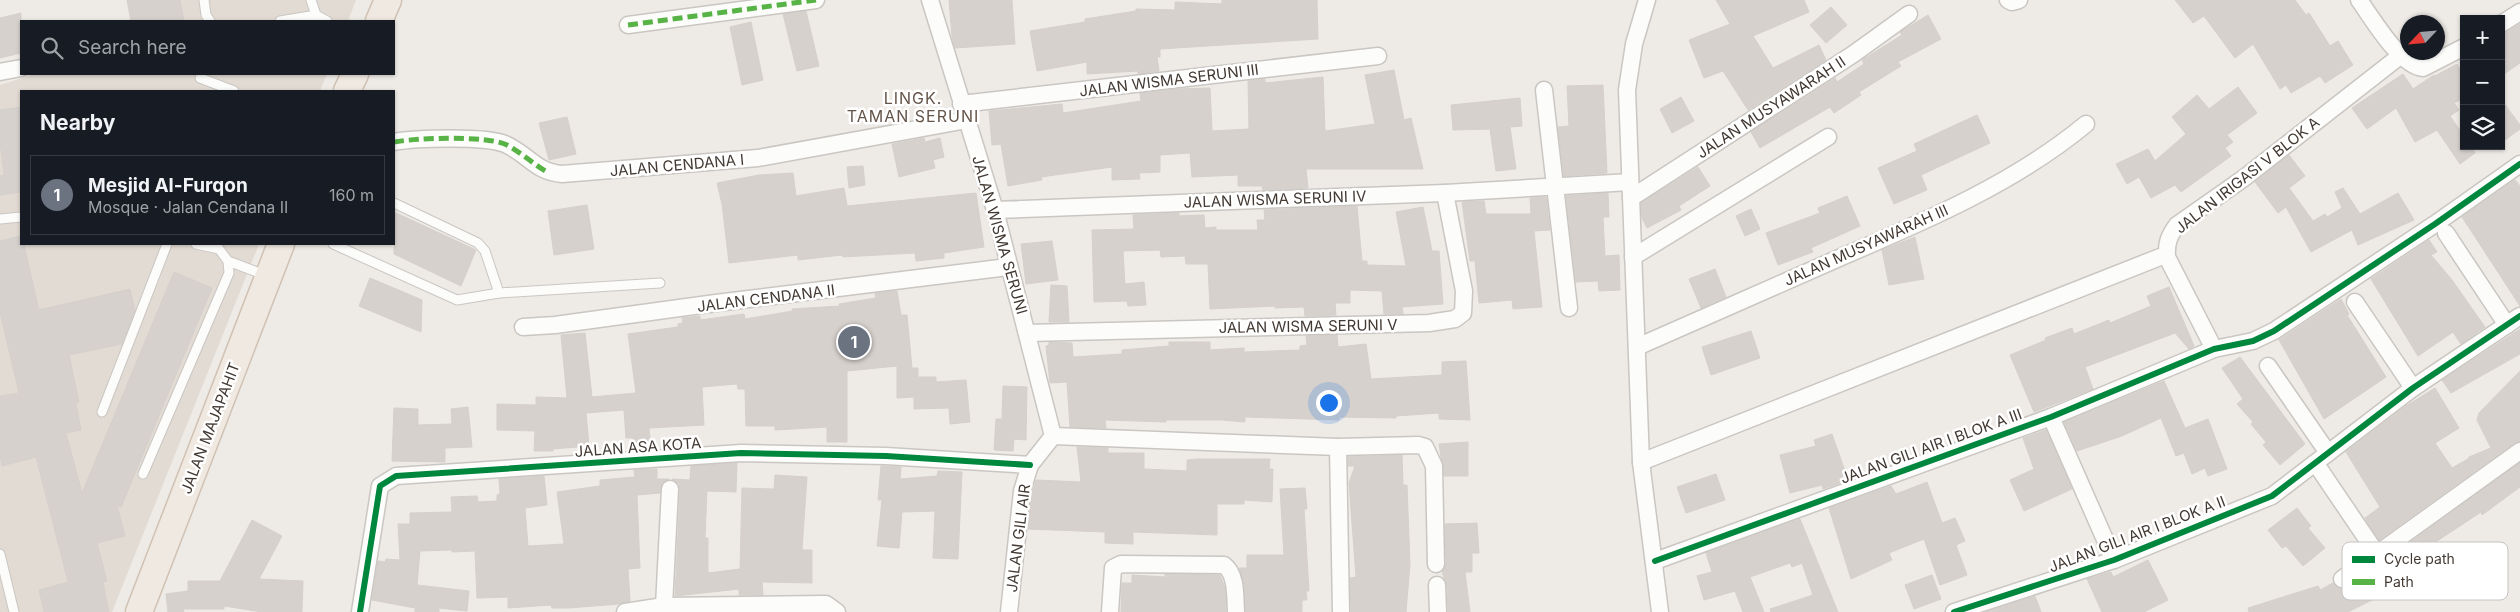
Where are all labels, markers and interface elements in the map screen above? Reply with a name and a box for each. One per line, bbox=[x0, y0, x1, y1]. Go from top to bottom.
north arrow bbox=[2400, 15, 2445, 60]
map controls bbox=[2460, 15, 2505, 150]
button: + bbox=[2460, 15, 2505, 60]
search box bbox=[20, 20, 395, 75]
icon: search bbox=[38, 34, 66, 62]
text: Search here bbox=[78, 36, 187, 59]
street label: JALAN MUSYAWARAH II bbox=[1693, 52, 1849, 162]
street label: JALAN WISMA SERUNI III bbox=[1078, 60, 1260, 100]
button: − bbox=[2460, 60, 2505, 105]
district label: LINGK. TAMAN SERUNI bbox=[847, 88, 979, 126]
button: layers bbox=[2460, 105, 2505, 150]
text: Nearby bbox=[40, 110, 115, 135]
street label: JALAN IRIGASI V BLOK A bbox=[2171, 113, 2323, 237]
street label: JALAN CENDANA I bbox=[609, 150, 745, 180]
street label: JALAN WISMA SERUNI bbox=[968, 153, 1032, 317]
text: Mesjid Al-Furqon bbox=[88, 174, 248, 197]
text: 1 bbox=[54, 185, 60, 205]
text: 160 m bbox=[329, 185, 374, 205]
street label: JALAN WISMA SERUNI IV bbox=[1183, 186, 1367, 212]
text: Mosque · Jalan Cendana II bbox=[88, 197, 288, 217]
street label: JALAN MUSYAWARAH III bbox=[1781, 200, 1951, 290]
street label: JALAN CENDANA II bbox=[696, 280, 836, 316]
street label: JALAN WISMA SERUNI V bbox=[1218, 315, 1398, 337]
pin: 1 bbox=[838, 323, 870, 361]
street label: JALAN MAJAPAHIT bbox=[176, 360, 244, 496]
your location bbox=[1316, 390, 1342, 416]
street label: JALAN GILI AIR I BLOK A III bbox=[1838, 404, 2024, 488]
street label: JALAN ASA KOTA bbox=[574, 433, 702, 461]
street label: JALAN GILI AIR bbox=[1002, 482, 1034, 593]
street label: JALAN GILI AIR I BLOK A II bbox=[2046, 492, 2228, 576]
legend bbox=[2342, 542, 2508, 600]
text: Cycle path bbox=[2384, 550, 2455, 567]
text: Path bbox=[2384, 573, 2414, 590]

